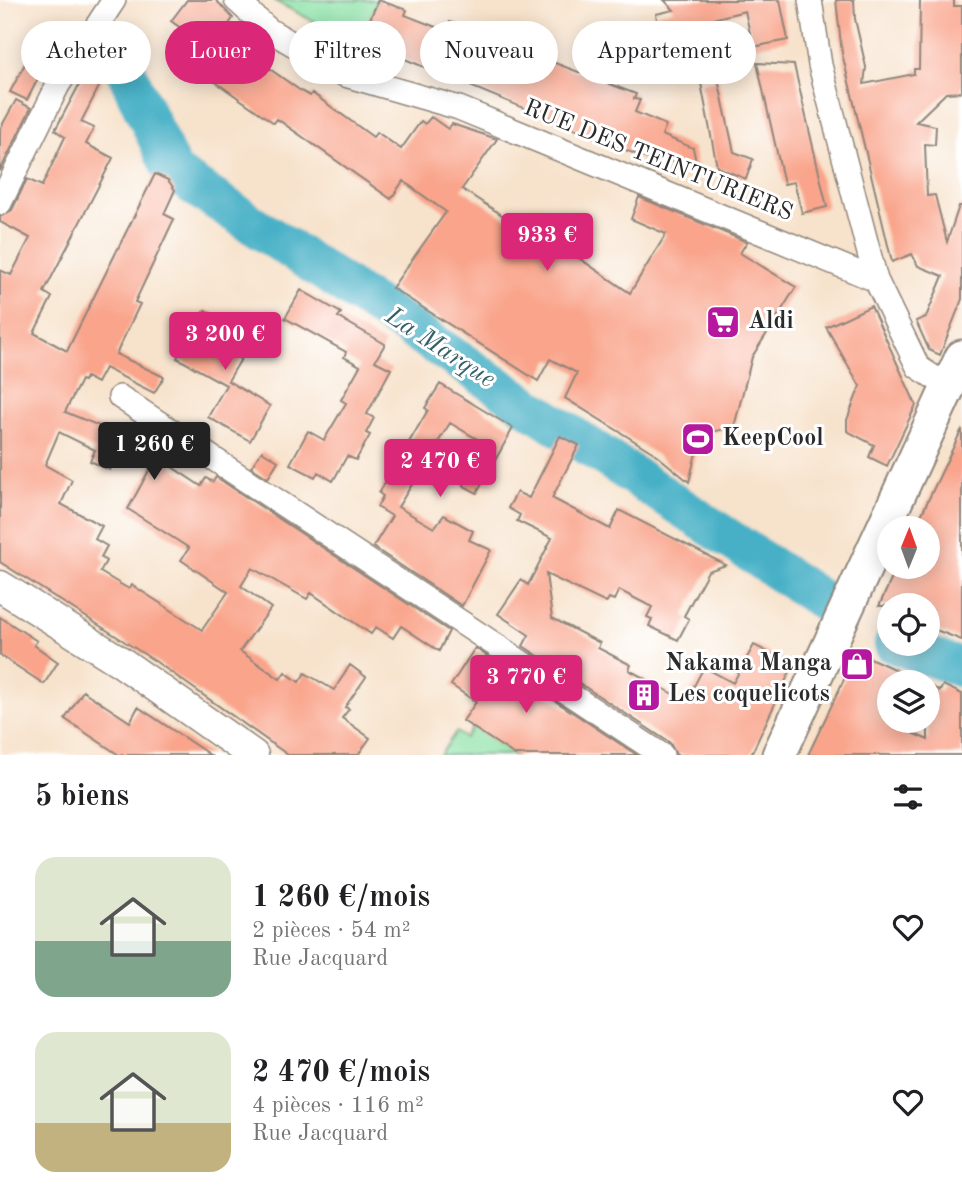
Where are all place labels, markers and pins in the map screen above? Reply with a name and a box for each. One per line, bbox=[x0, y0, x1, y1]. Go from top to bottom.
pin: 933 € bbox=[498, 214, 596, 273]
supermarket icon: Aldi bbox=[704, 303, 742, 341]
place label: Aldi bbox=[748, 310, 794, 334]
pin: 3 200 € bbox=[160, 312, 290, 372]
sports icon: KeepCool bbox=[679, 420, 717, 458]
pin: 1 260 € bbox=[89, 422, 219, 482]
place label: KeepCool bbox=[722, 427, 824, 451]
pin: 2 470 € bbox=[375, 440, 505, 499]
shop icon: Nakama Manga bbox=[838, 645, 876, 683]
place label: Nakama Manga bbox=[665, 652, 832, 676]
pin: 3 770 € bbox=[461, 656, 591, 715]
building icon: Les coquelicots bbox=[625, 676, 663, 714]
place label: Les coquelicots bbox=[668, 683, 830, 707]

